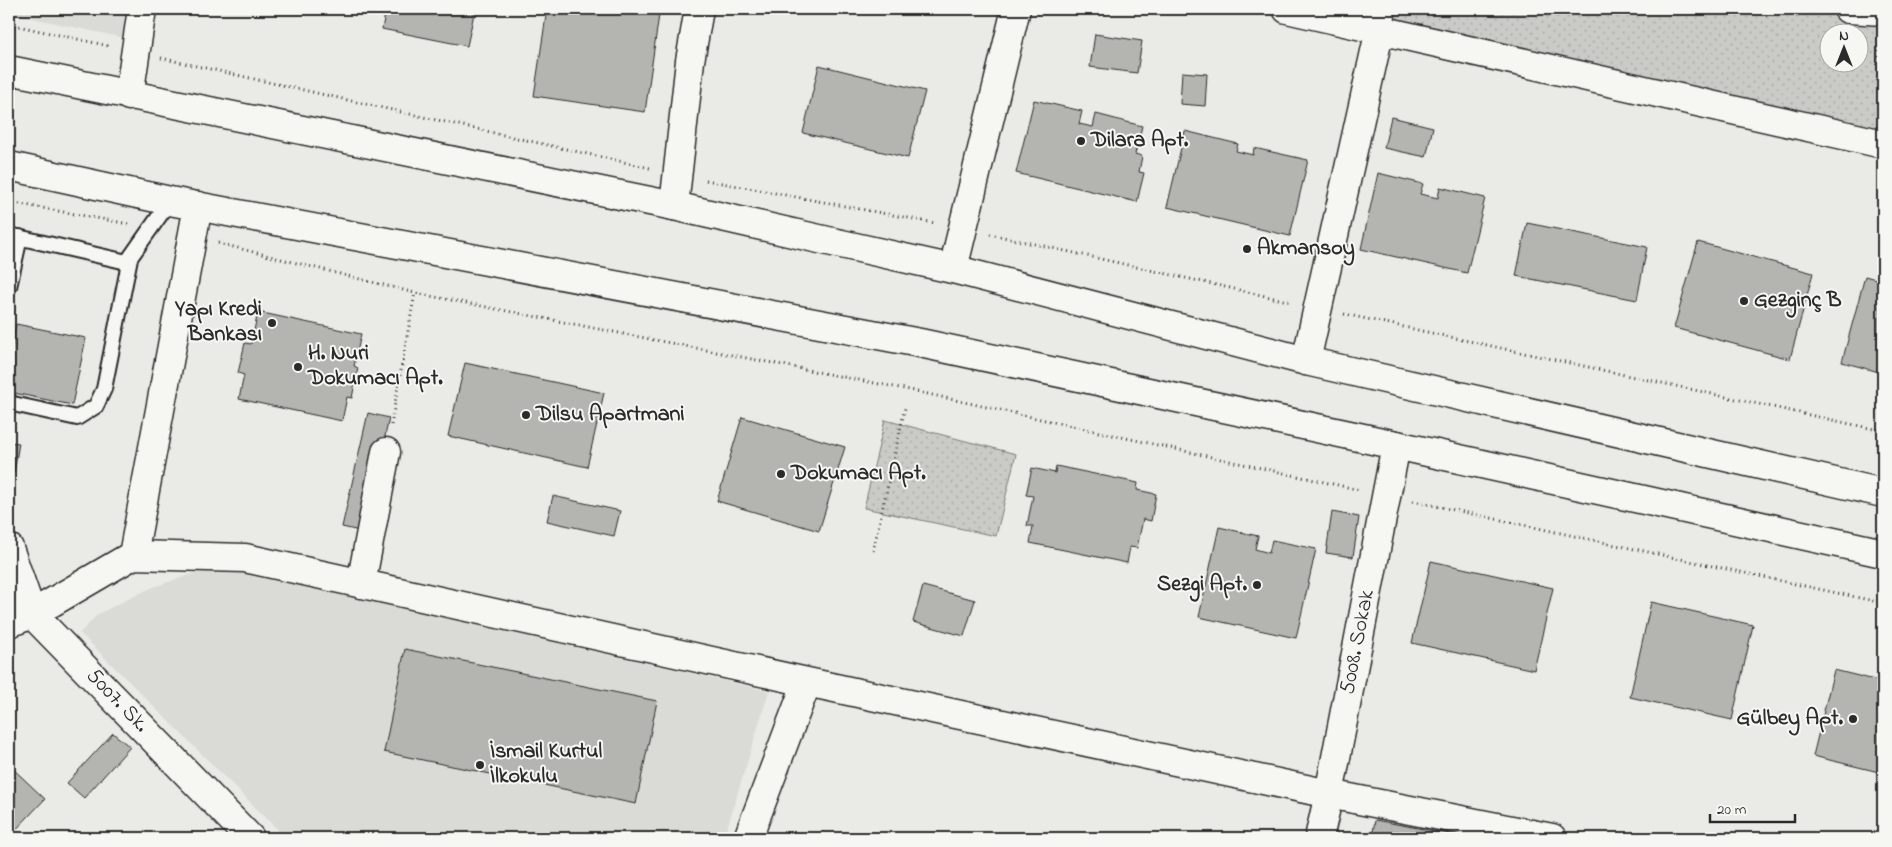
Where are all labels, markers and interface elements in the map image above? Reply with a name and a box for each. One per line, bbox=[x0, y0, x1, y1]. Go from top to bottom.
north arrow bbox=[1820, 22, 1870, 72]
text: N bbox=[1839, 26, 1849, 47]
place label: Dilara Apt. bbox=[1090, 125, 1189, 157]
marker: Dilara Apt. bbox=[1075, 135, 1087, 147]
place label: Akmansoy bbox=[1257, 233, 1355, 266]
marker: Akmansoy bbox=[1241, 243, 1253, 255]
place label: Gezginç B bbox=[1754, 285, 1842, 318]
place label: Yapı Kredi Bankası bbox=[174, 294, 262, 351]
marker: Gezginç B bbox=[1738, 295, 1750, 307]
marker: Yapı Kredi Bankası bbox=[266, 317, 278, 329]
place label: H. Nuri Dokumacı Apt. bbox=[307, 338, 443, 395]
marker: H. Nuri Dokumacı Apt. bbox=[292, 361, 304, 373]
place label: Dilsu Apartmani bbox=[535, 399, 684, 431]
marker: Dilsu Apartmani bbox=[520, 409, 532, 421]
place label: Dokumacı Apt. bbox=[790, 458, 926, 490]
marker: Dokumacı Apt. bbox=[775, 468, 787, 480]
place label: Sezgi Apt. bbox=[1157, 569, 1248, 602]
marker: Sezgi Apt. bbox=[1251, 579, 1263, 591]
street label: 5008. Sokak bbox=[1332, 587, 1384, 697]
street label: 5007. Sk. bbox=[78, 662, 156, 740]
place label: Gülbey Apt. bbox=[1736, 703, 1843, 736]
marker: Gülbey Apt. bbox=[1847, 713, 1859, 725]
place label: İsmail Kurtul İlkokulu bbox=[490, 736, 602, 793]
marker: İsmail Kurtul İlkokulu bbox=[474, 759, 486, 771]
scale bar bbox=[1710, 792, 1794, 824]
text: 20 m bbox=[1717, 799, 1747, 821]

